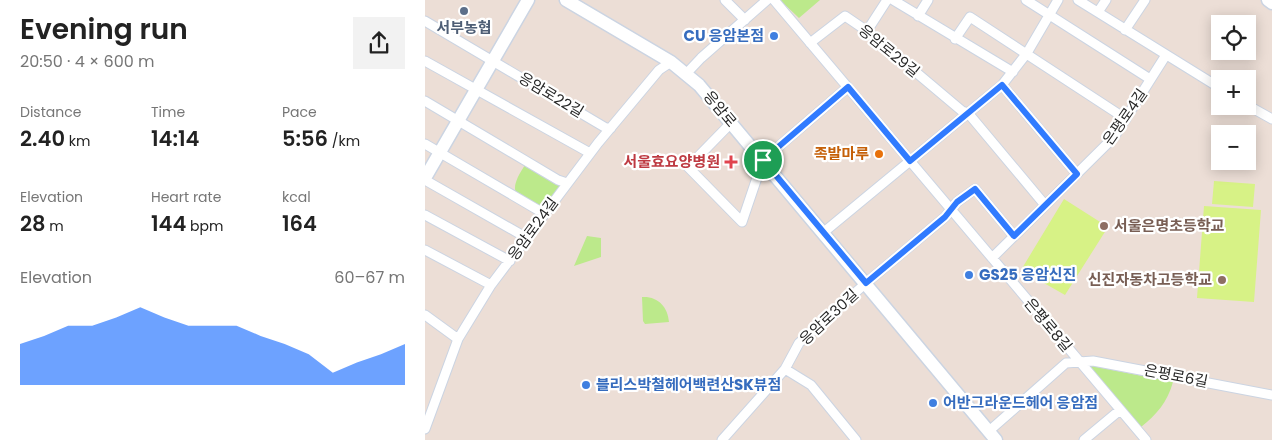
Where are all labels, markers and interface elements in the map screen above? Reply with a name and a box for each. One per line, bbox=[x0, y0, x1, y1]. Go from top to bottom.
marker: 서부농협 bbox=[458, 5, 470, 17]
text: Evening run bbox=[20, 10, 188, 49]
map controls bbox=[1211, 15, 1256, 170]
button: locate bbox=[1211, 15, 1256, 60]
button: share bbox=[353, 17, 405, 69]
place label: 서부농협 bbox=[436, 17, 492, 38]
street label: 응암로29길 bbox=[854, 19, 924, 82]
place label: CU 응암본점 bbox=[684, 25, 764, 46]
marker: CU 응암본점 bbox=[768, 30, 780, 42]
text: 20:50 · 4 × 600 m bbox=[20, 50, 155, 73]
street label: 응암로22길 bbox=[515, 67, 588, 122]
button: + bbox=[1211, 70, 1256, 115]
street label: 은평로4길 bbox=[1097, 84, 1152, 149]
street label: 응암로 bbox=[699, 86, 742, 131]
text: Distance bbox=[20, 102, 81, 122]
text: Time bbox=[151, 102, 185, 122]
text: Pace bbox=[282, 102, 317, 122]
text: 2.40 bbox=[20, 124, 65, 153]
text: 14:14 bbox=[151, 124, 200, 153]
text: 5:56 bbox=[282, 124, 328, 153]
button: − bbox=[1211, 125, 1256, 170]
text: km bbox=[65, 131, 90, 151]
text: /km bbox=[328, 131, 360, 151]
pin bbox=[742, 139, 784, 181]
place label: 족발마루 bbox=[814, 143, 869, 164]
icon: arrive bbox=[749, 146, 777, 174]
marker: 족발마루 bbox=[873, 148, 885, 160]
place label: 서울효요양병원 bbox=[623, 151, 720, 172]
marker: 서울효요양병원 bbox=[724, 155, 738, 169]
text: Elevation bbox=[20, 187, 83, 207]
text: Heart rate bbox=[151, 187, 221, 207]
text: kcal bbox=[282, 187, 311, 207]
street label: 응암로24길 bbox=[503, 193, 563, 265]
text: 28 bbox=[20, 209, 46, 238]
text: 144 bbox=[151, 209, 186, 238]
text: 164 bbox=[282, 209, 317, 238]
place label: 서울은명초등학교 bbox=[1114, 215, 1225, 236]
text: m bbox=[46, 216, 64, 236]
text: bpm bbox=[186, 216, 223, 236]
marker: 서울은명초등학교 bbox=[1098, 220, 1110, 232]
place label: GS25 응암신진 bbox=[979, 264, 1076, 285]
text: Elevation bbox=[20, 266, 92, 289]
text: 60–67 m bbox=[334, 266, 405, 289]
marker: GS25 응암신진 bbox=[963, 269, 975, 281]
place label: 신진자동차고등학교 bbox=[1088, 269, 1212, 290]
marker: 신진자동차고등학교 bbox=[1216, 274, 1228, 286]
street label: 응암로30길 bbox=[795, 284, 863, 349]
street label: 은평로8길 bbox=[1020, 293, 1077, 356]
street label: 은평로6길 bbox=[1142, 359, 1210, 392]
place label: 블리스박철헤어백련산SK뷰점 bbox=[596, 374, 781, 395]
marker: 블리스박철헤어백련산SK뷰점 bbox=[580, 379, 592, 391]
place label: 어반그라운드헤어 응암점 bbox=[943, 392, 1098, 413]
marker: 어반그라운드헤어 응암점 bbox=[927, 397, 939, 409]

